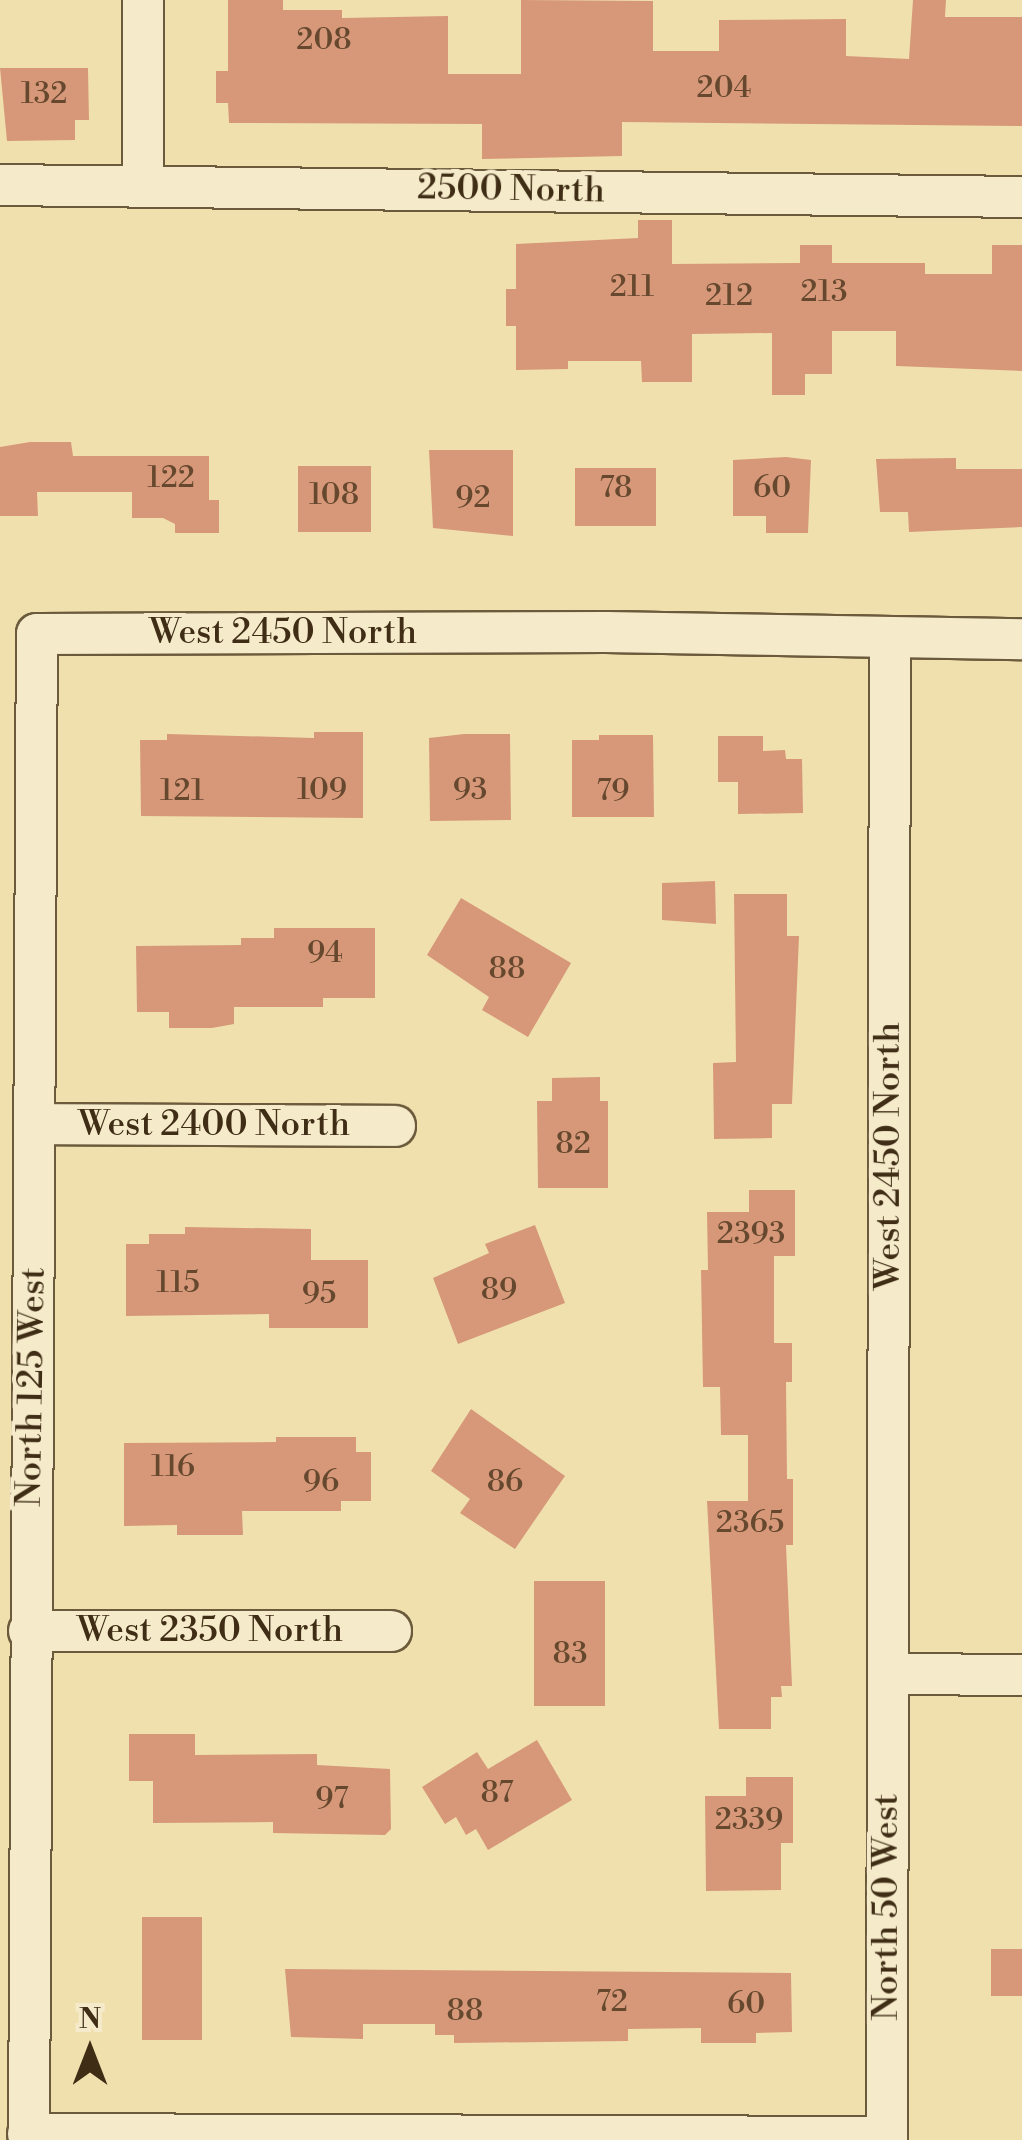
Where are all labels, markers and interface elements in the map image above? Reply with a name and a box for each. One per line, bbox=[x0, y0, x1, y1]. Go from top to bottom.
house number: 208 bbox=[296, 22, 352, 58]
house number: 204 bbox=[697, 70, 751, 106]
house number: 132 bbox=[21, 76, 67, 112]
street label: 2500 North bbox=[417, 167, 605, 213]
house number: 211 bbox=[610, 269, 654, 305]
house number: 213 bbox=[801, 274, 847, 310]
house number: 212 bbox=[705, 278, 753, 314]
house number: 122 bbox=[147, 460, 195, 496]
house number: 78 bbox=[600, 470, 632, 506]
house number: 60 bbox=[753, 470, 791, 506]
house number: 108 bbox=[309, 477, 359, 513]
house number: 92 bbox=[455, 480, 491, 516]
street label: West 2450 North bbox=[149, 612, 417, 654]
house number: 109 bbox=[297, 772, 347, 808]
house number: 93 bbox=[453, 772, 487, 808]
house number: 121 bbox=[160, 773, 204, 809]
house number: 79 bbox=[597, 773, 629, 809]
house number: 94 bbox=[307, 935, 343, 971]
house number: 88 bbox=[489, 951, 525, 987]
street label: West 2450 North bbox=[868, 1022, 910, 1290]
street label: West 2400 North bbox=[78, 1104, 350, 1146]
house number: 82 bbox=[555, 1126, 591, 1162]
house number: 2393 bbox=[717, 1216, 785, 1252]
house number: 115 bbox=[156, 1265, 200, 1301]
street label: North 125 West bbox=[9, 1267, 55, 1507]
house number: 89 bbox=[481, 1272, 517, 1308]
house number: 95 bbox=[302, 1276, 336, 1312]
house number: 116 bbox=[151, 1449, 195, 1485]
house number: 96 bbox=[303, 1464, 339, 1500]
house number: 86 bbox=[487, 1464, 523, 1500]
house number: 2365 bbox=[716, 1505, 784, 1541]
street label: West 2350 North bbox=[77, 1610, 343, 1652]
house number: 83 bbox=[553, 1636, 587, 1672]
house number: 87 bbox=[480, 1775, 514, 1811]
house number: 97 bbox=[315, 1781, 349, 1817]
street label: North 50 West bbox=[866, 1793, 908, 2021]
house number: 2339 bbox=[715, 1802, 783, 1838]
house number: 72 bbox=[596, 1984, 628, 2020]
house number: 60 bbox=[727, 1986, 765, 2022]
house number: 88 bbox=[447, 1993, 483, 2029]
north arrow bbox=[40, 2000, 140, 2100]
text: N bbox=[79, 2002, 101, 2037]

